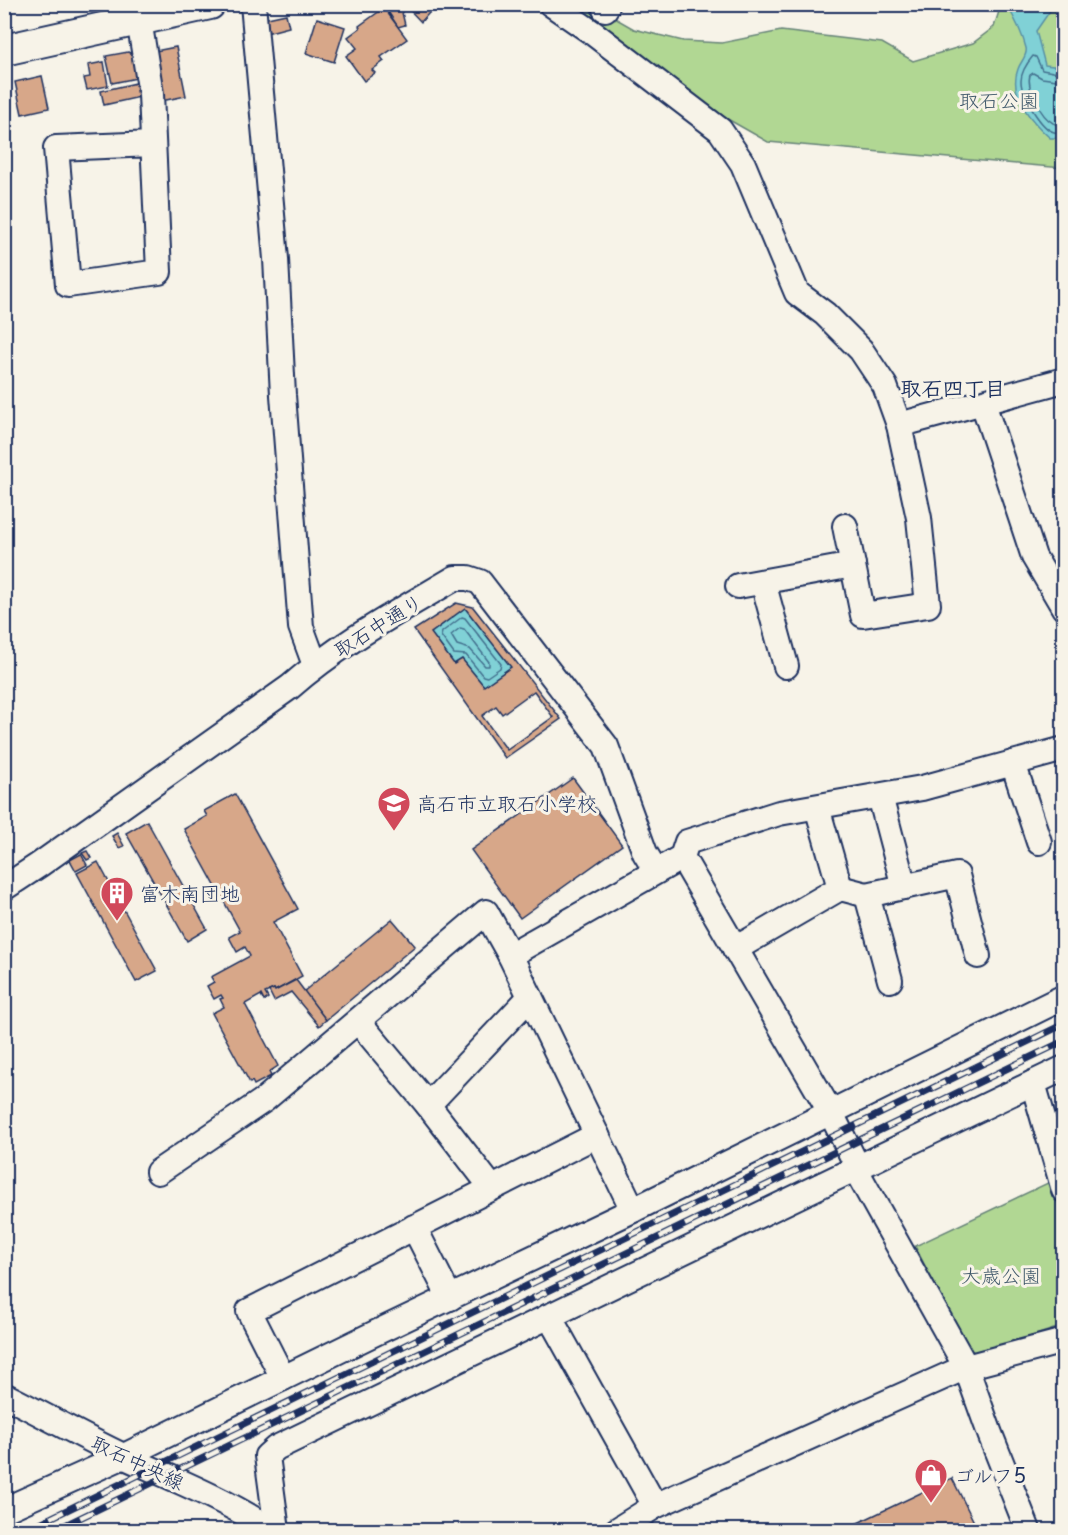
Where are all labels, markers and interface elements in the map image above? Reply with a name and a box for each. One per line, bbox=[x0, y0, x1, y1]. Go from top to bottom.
park label: 取石公園 bbox=[959, 85, 1039, 115]
district label: 取石四丁目 bbox=[901, 371, 1006, 403]
street label: 取石中通り bbox=[328, 586, 428, 664]
school or university icon: 高石市立取石小学校 bbox=[376, 785, 412, 832]
place label: 高石市立取石小学校 bbox=[417, 788, 597, 818]
building icon: 富木南団地 bbox=[99, 875, 135, 922]
place label: 富木南団地 bbox=[140, 878, 240, 908]
park label: 大歳公園 bbox=[961, 1260, 1041, 1290]
street label: 取石中央線 bbox=[86, 1427, 190, 1497]
shop icon: ゴルフ5 bbox=[913, 1457, 949, 1504]
place label: ゴルフ5 bbox=[954, 1460, 1026, 1490]

